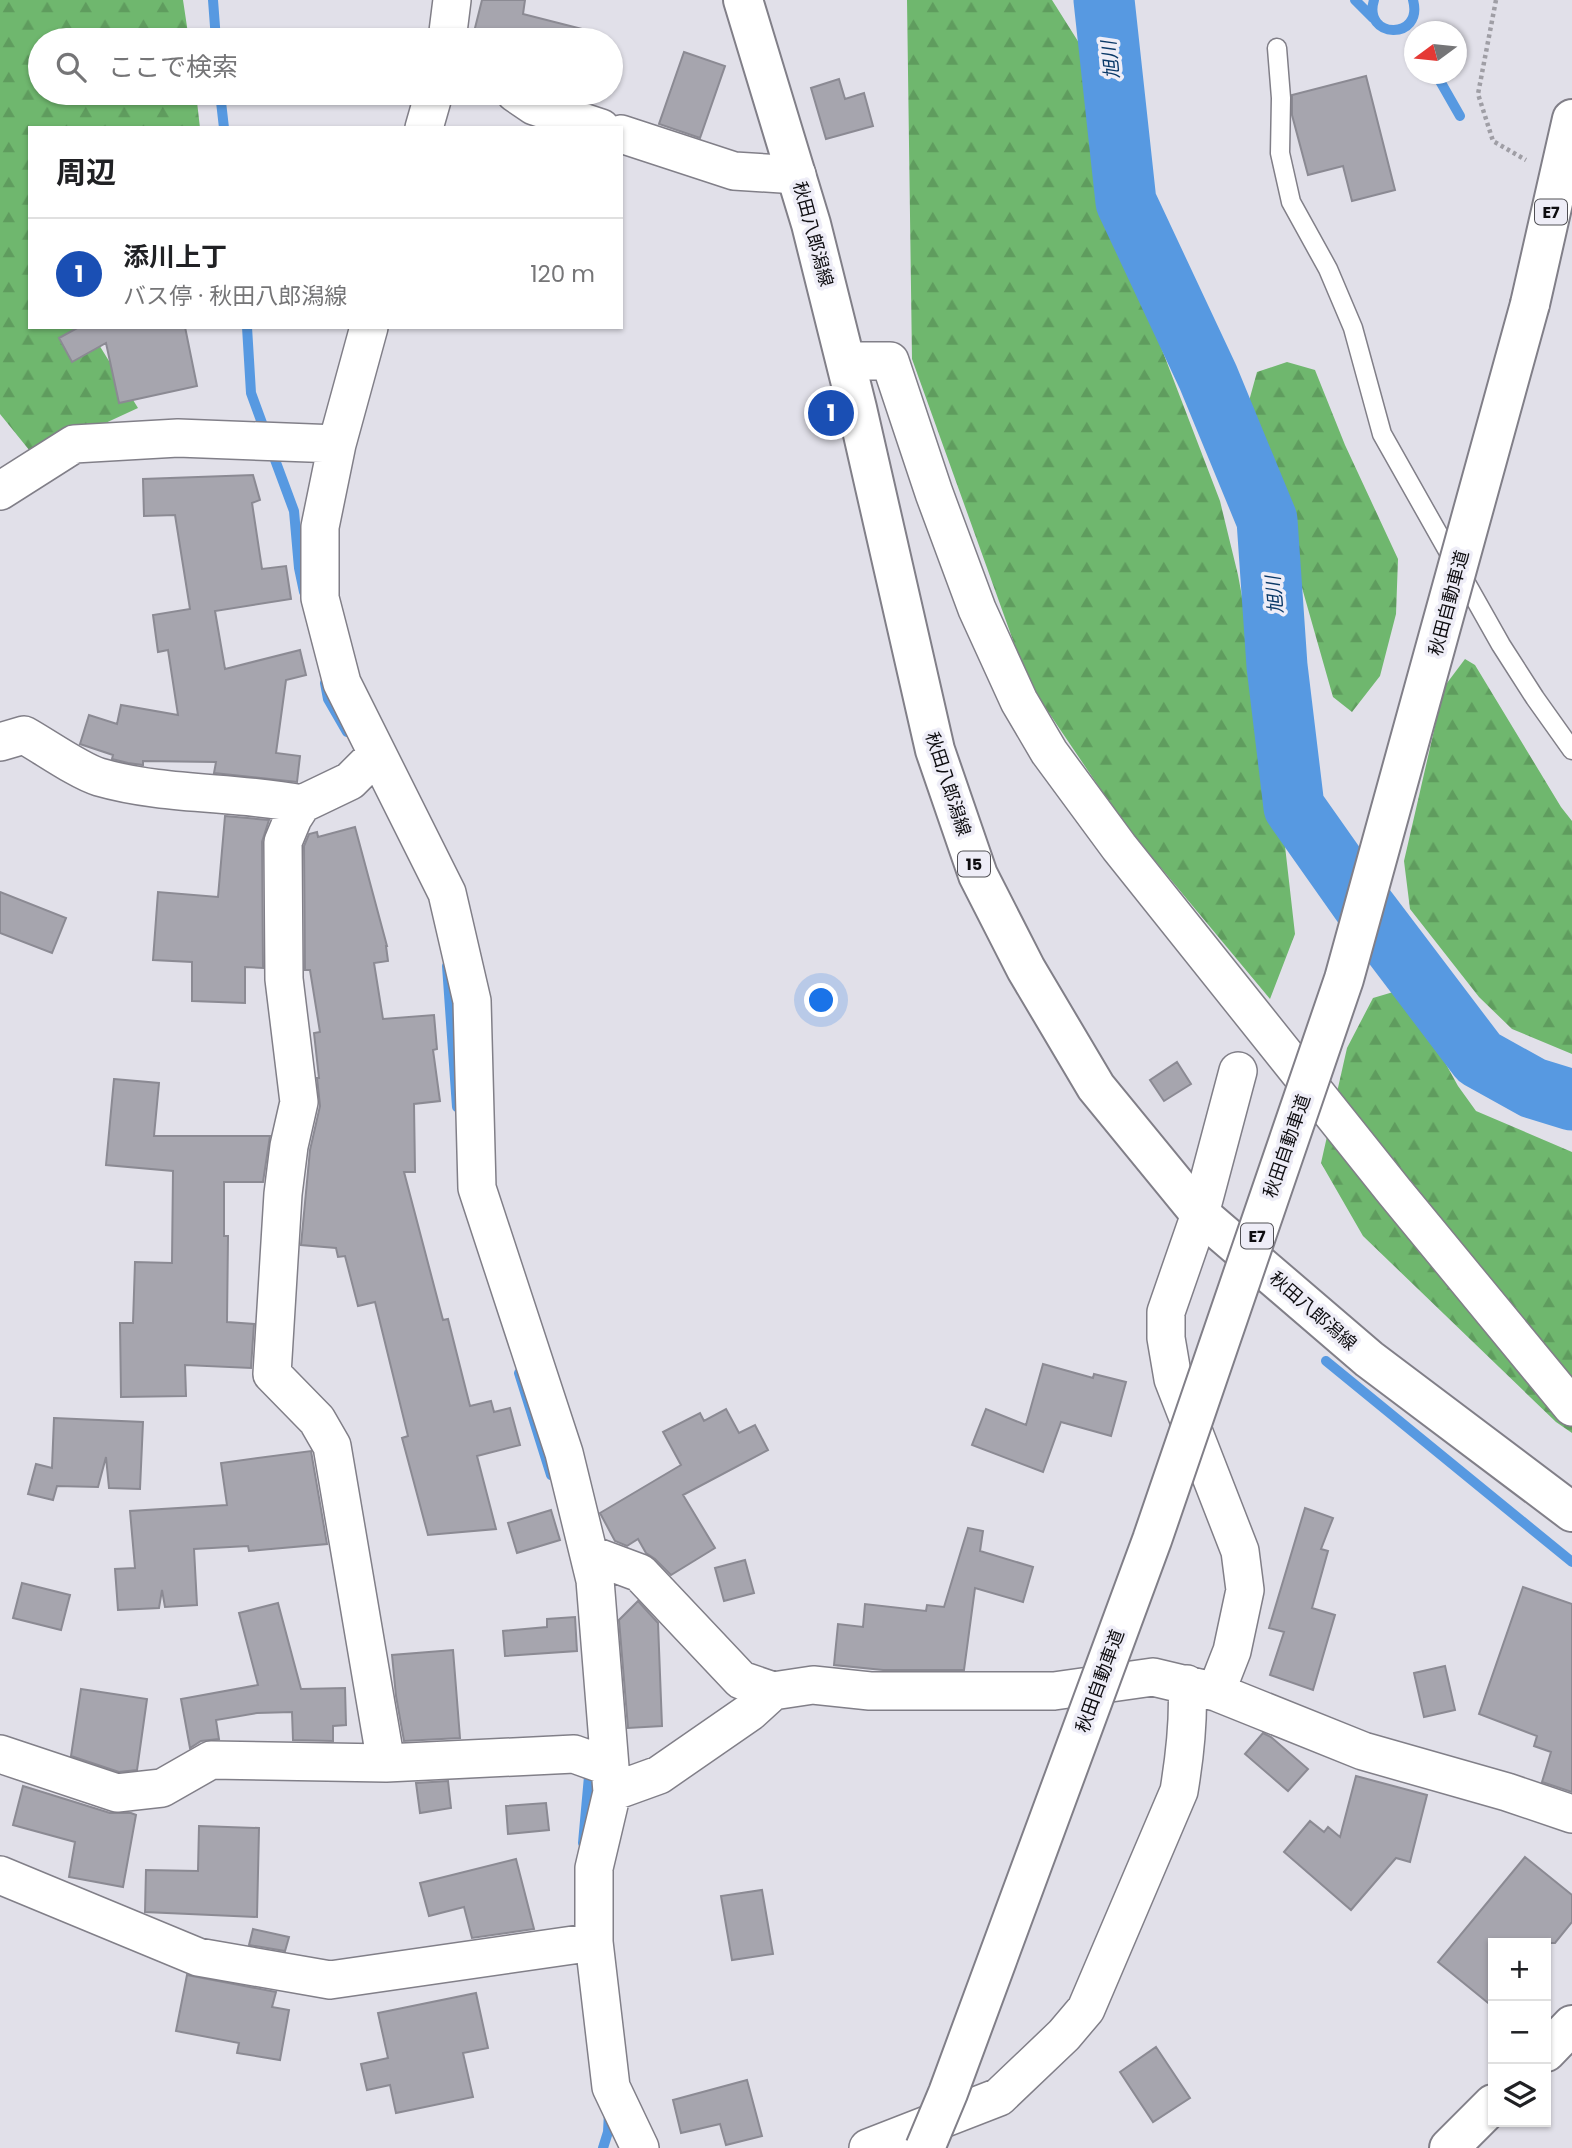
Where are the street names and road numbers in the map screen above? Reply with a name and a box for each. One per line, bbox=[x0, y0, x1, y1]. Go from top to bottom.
street label: 秋田八郎潟線 bbox=[787, 178, 840, 289]
road number: E7 bbox=[1535, 200, 1567, 224]
street label: 秋田自動車道 bbox=[1422, 547, 1475, 658]
street label: 秋田八郎潟線 bbox=[920, 729, 977, 839]
road number: 15 bbox=[958, 852, 990, 876]
street label: 秋田自動車道 bbox=[1257, 1091, 1316, 1201]
road number: E7 bbox=[1241, 1224, 1273, 1248]
street label: 秋田八郎潟線 bbox=[1264, 1266, 1362, 1355]
street label: 秋田自動車道 bbox=[1069, 1626, 1130, 1736]

